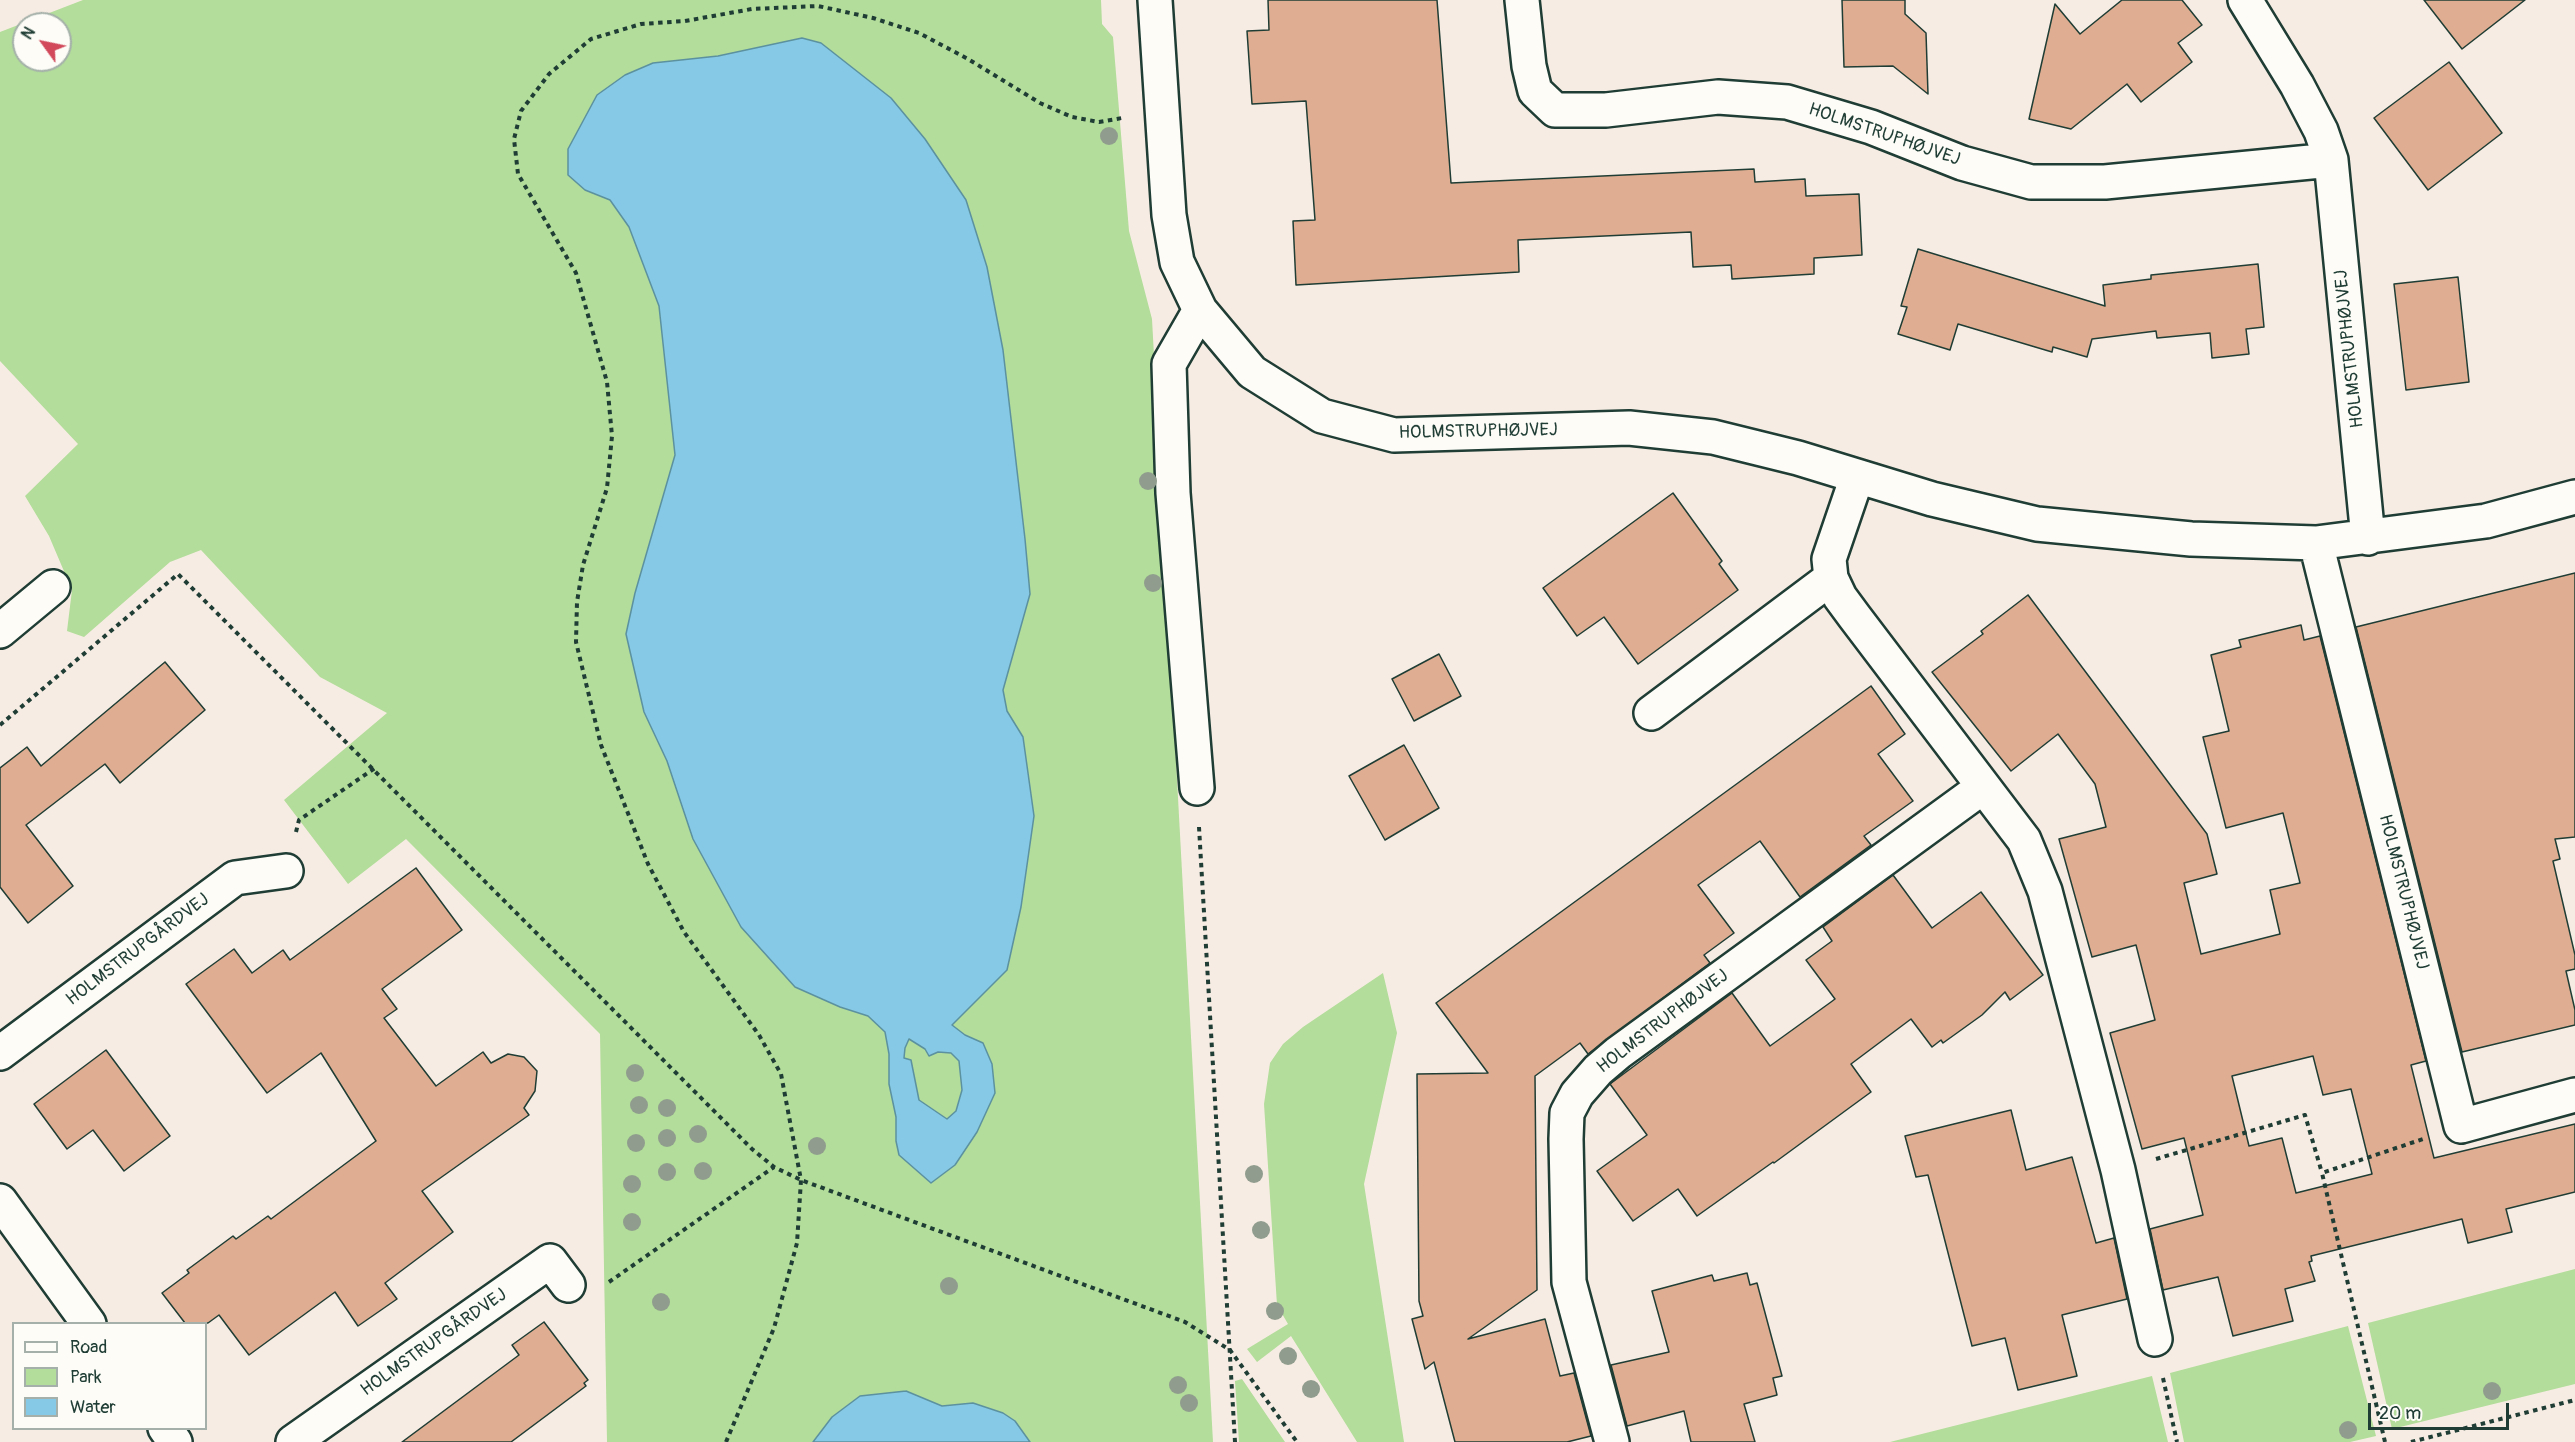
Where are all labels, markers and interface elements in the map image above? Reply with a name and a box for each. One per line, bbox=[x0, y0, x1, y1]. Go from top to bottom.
north arrow bbox=[12, 12, 72, 72]
text: N bbox=[17, 23, 40, 43]
street label: HOLMSTRUPHØJVEJ bbox=[1805, 99, 1963, 171]
street label: HOLMSTRUPHØJVEJ bbox=[2331, 269, 2369, 429]
street label: HOLMSTRUPHØJVEJ bbox=[1398, 420, 1558, 444]
street label: HOLMSTRUPHØJVEJ bbox=[2373, 812, 2433, 972]
street label: HOLMSTRUPGÅRDVEJ bbox=[62, 889, 214, 1011]
street label: HOLMSTRUPHØJVEJ bbox=[1593, 966, 1733, 1078]
street label: HOLMSTRUPGÅRDVEJ bbox=[357, 1284, 511, 1402]
legend bbox=[12, 1322, 207, 1430]
text: Road bbox=[70, 1336, 107, 1359]
text: Park bbox=[70, 1366, 102, 1389]
scale bar bbox=[2371, 1391, 2512, 1429]
text: Water bbox=[70, 1396, 116, 1419]
text: 20 m bbox=[2379, 1402, 2421, 1425]

